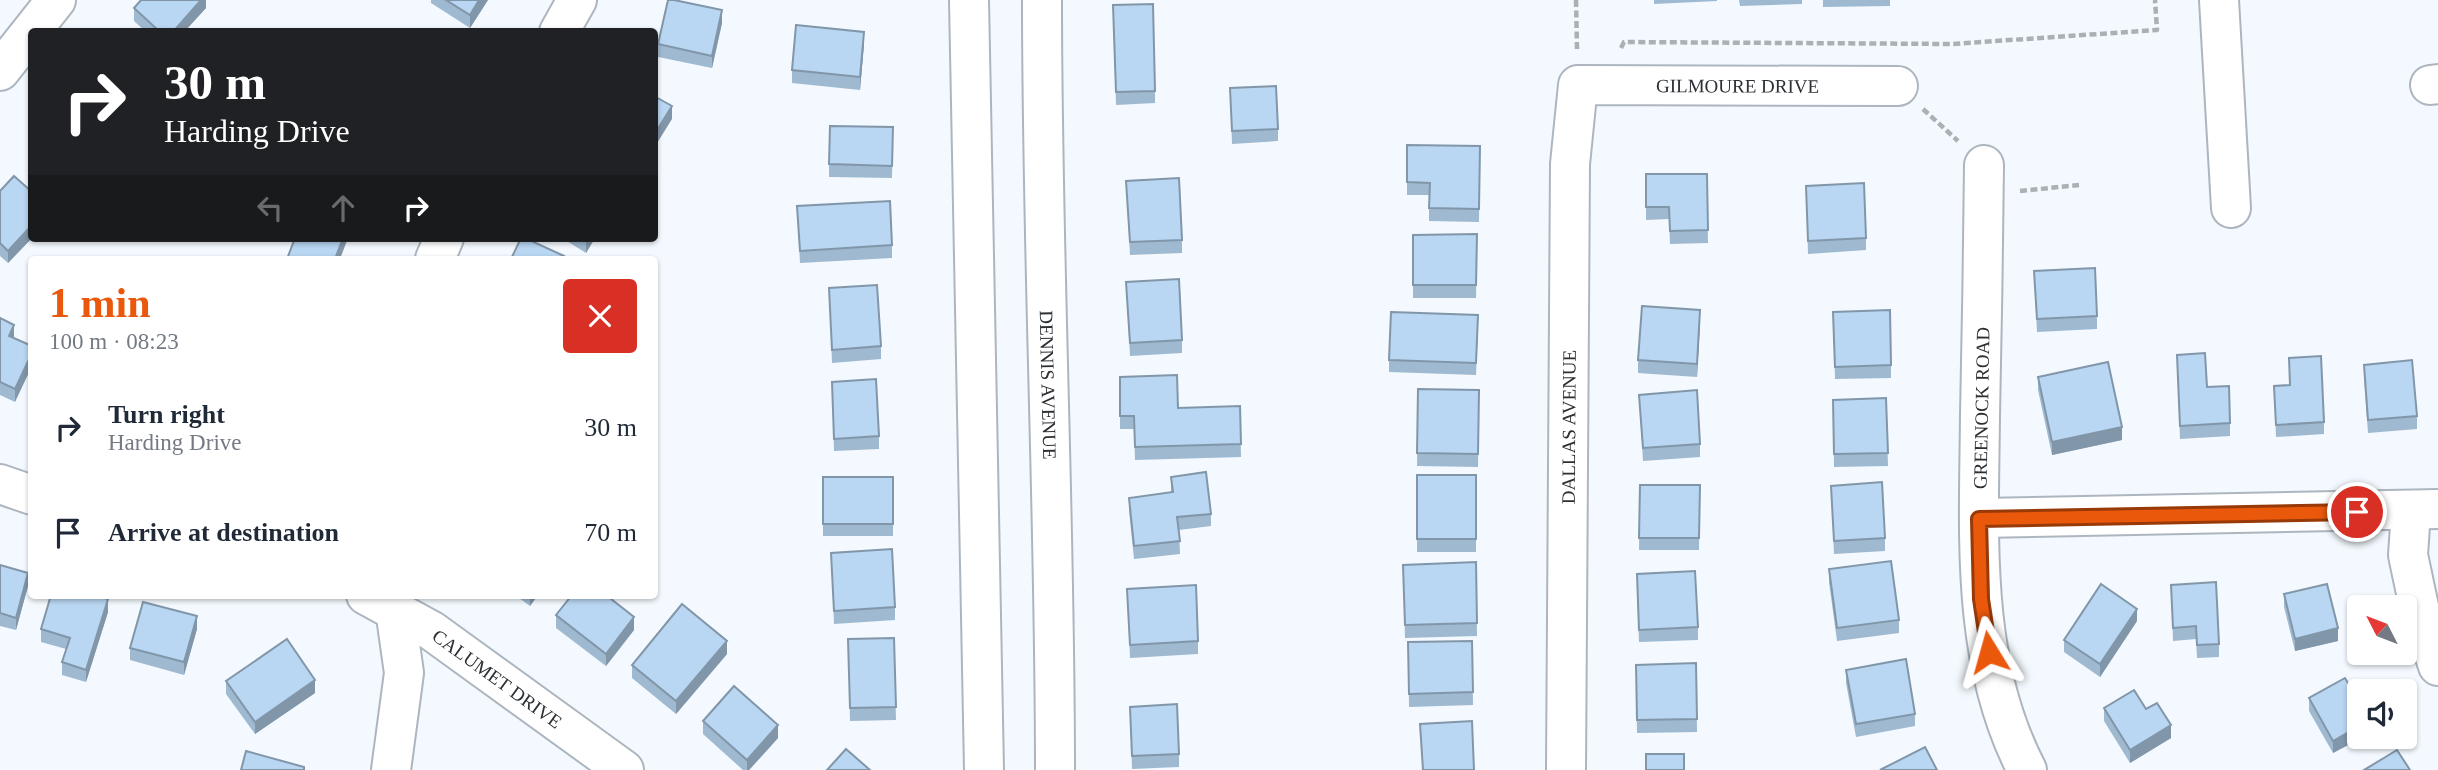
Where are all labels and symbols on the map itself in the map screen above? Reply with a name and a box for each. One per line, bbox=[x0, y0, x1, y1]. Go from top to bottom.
street label: GILMOURE DRIVE bbox=[1656, 75, 1819, 97]
street label: DENNIS AVENUE bbox=[1036, 310, 1060, 460]
street label: GREENOCK ROAD bbox=[1970, 327, 1993, 489]
street label: DALLAS AVENUE bbox=[1558, 350, 1580, 504]
pin bbox=[2327, 482, 2387, 542]
north arrow bbox=[2347, 595, 2417, 665]
position arrow bbox=[1952, 615, 2026, 689]
street label: CALUMET DRIVE bbox=[428, 625, 566, 733]

